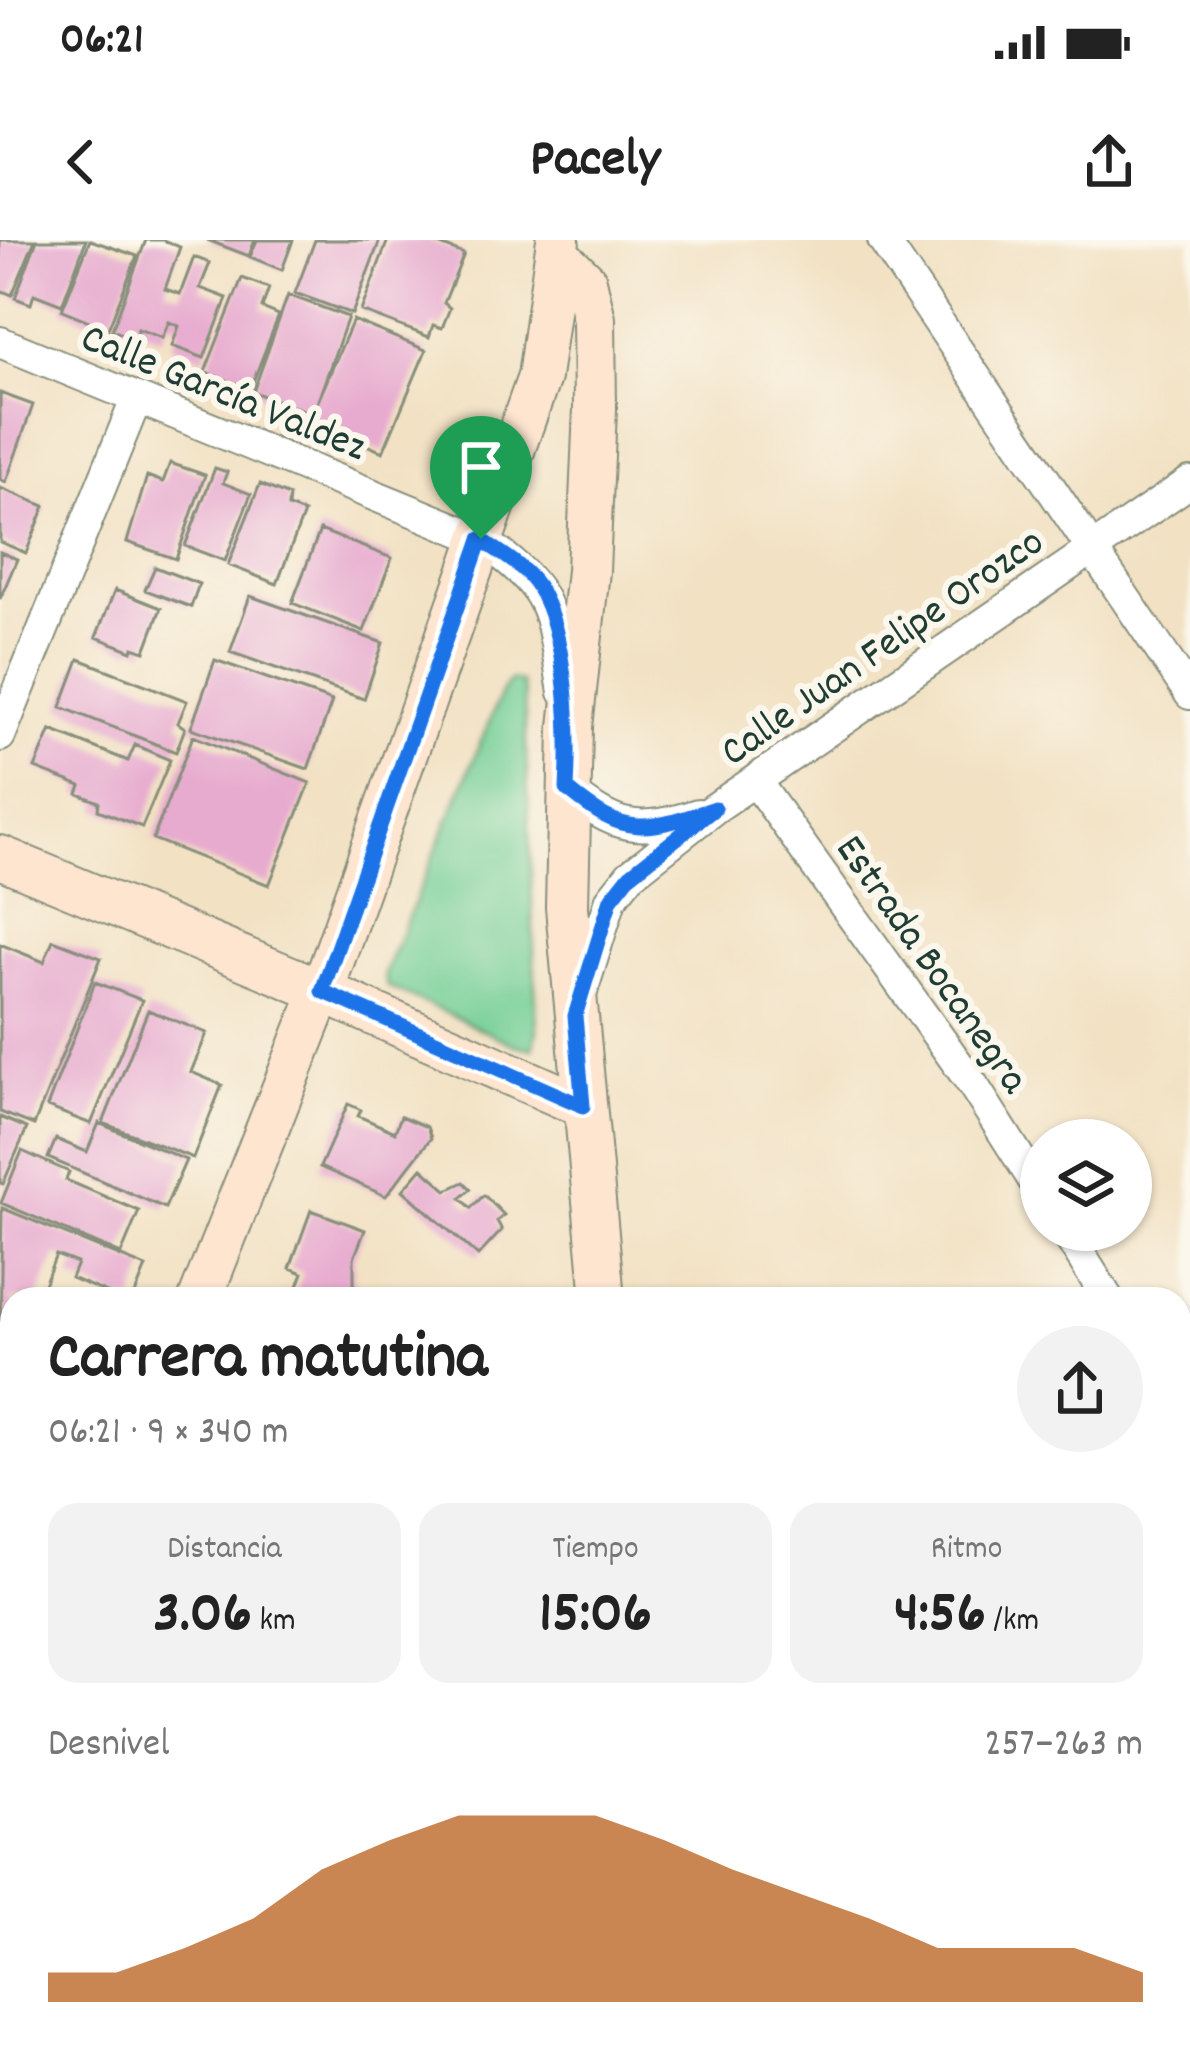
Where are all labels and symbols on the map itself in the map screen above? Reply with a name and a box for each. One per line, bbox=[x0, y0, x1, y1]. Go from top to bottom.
street label: Calle García Valdez bbox=[71, 311, 374, 480]
pin bbox=[430, 416, 532, 539]
street label: Calle Juan Felipe Orozco bbox=[710, 515, 1058, 784]
street label: Estrada Bocanegra bbox=[818, 825, 1042, 1109]

